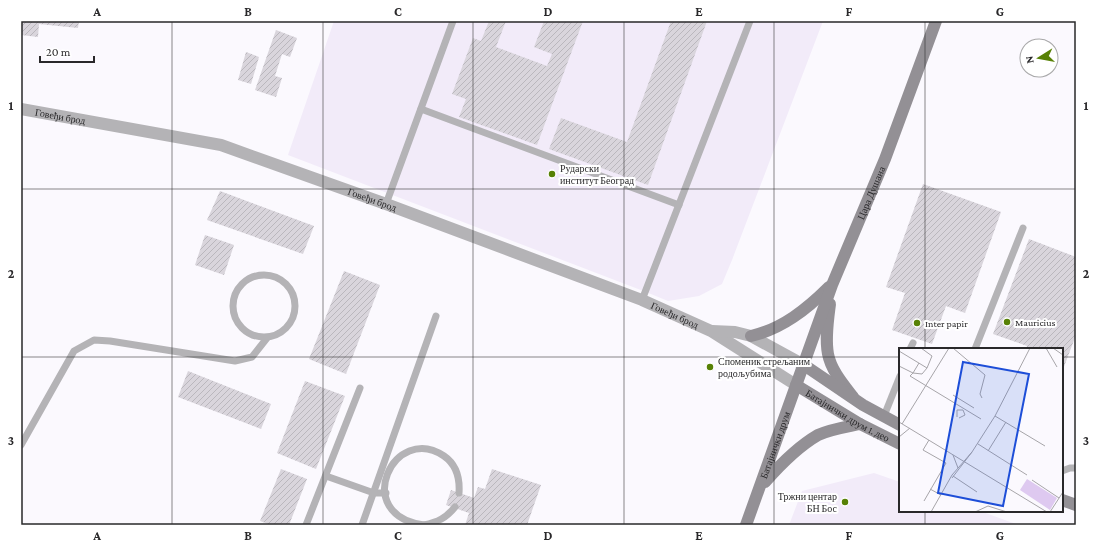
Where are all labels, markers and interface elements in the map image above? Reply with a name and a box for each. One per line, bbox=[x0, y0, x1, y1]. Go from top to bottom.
text: A bbox=[92, 4, 101, 19]
text: B bbox=[244, 4, 252, 19]
text: C bbox=[394, 4, 402, 19]
text: D bbox=[544, 4, 553, 19]
text: E bbox=[695, 4, 703, 19]
text: F bbox=[846, 4, 853, 19]
text: G bbox=[996, 4, 1004, 19]
scale bar bbox=[40, 38, 94, 64]
north arrow bbox=[1019, 38, 1059, 78]
text: 20 m bbox=[46, 45, 71, 59]
text: N bbox=[1022, 55, 1036, 65]
text: 1 bbox=[9, 98, 14, 113]
text: 1 bbox=[1084, 98, 1089, 113]
street label: Говеђи брод bbox=[34, 107, 86, 127]
place label: Рударски институт Београд bbox=[560, 163, 634, 186]
street label: Цара Душана bbox=[855, 164, 888, 221]
marker: Рударски институт Београд bbox=[547, 169, 557, 179]
street label: Говеђи брод bbox=[346, 186, 398, 214]
text: 2 bbox=[8, 266, 15, 281]
text: 2 bbox=[1083, 266, 1090, 281]
street label: Говеђи брод bbox=[649, 300, 700, 331]
marker: Mauricius bbox=[1002, 317, 1012, 327]
place label: Mauricius bbox=[1015, 317, 1055, 328]
marker: Inter papir bbox=[912, 318, 922, 328]
place label: Inter papir bbox=[925, 318, 968, 329]
inset map bbox=[899, 348, 1063, 512]
place label: Споменик стрељаним родољубима bbox=[718, 356, 811, 379]
marker: Споменик стрељаним родољубима bbox=[705, 362, 715, 372]
street label: Батајнички друм 1. део bbox=[804, 387, 891, 444]
street label: Батајнички друм bbox=[758, 409, 792, 480]
text: 3 bbox=[8, 433, 14, 448]
text: 3 bbox=[1083, 433, 1089, 448]
place label: Тржни центар БН Бос bbox=[778, 491, 838, 514]
marker: Тржни центар БН Бос bbox=[840, 497, 850, 507]
text: A bbox=[92, 528, 101, 543]
text: B bbox=[244, 528, 252, 543]
text: C bbox=[394, 528, 402, 543]
text: D bbox=[544, 528, 553, 543]
text: E bbox=[695, 528, 703, 543]
text: F bbox=[846, 528, 853, 543]
text: G bbox=[996, 528, 1004, 543]

